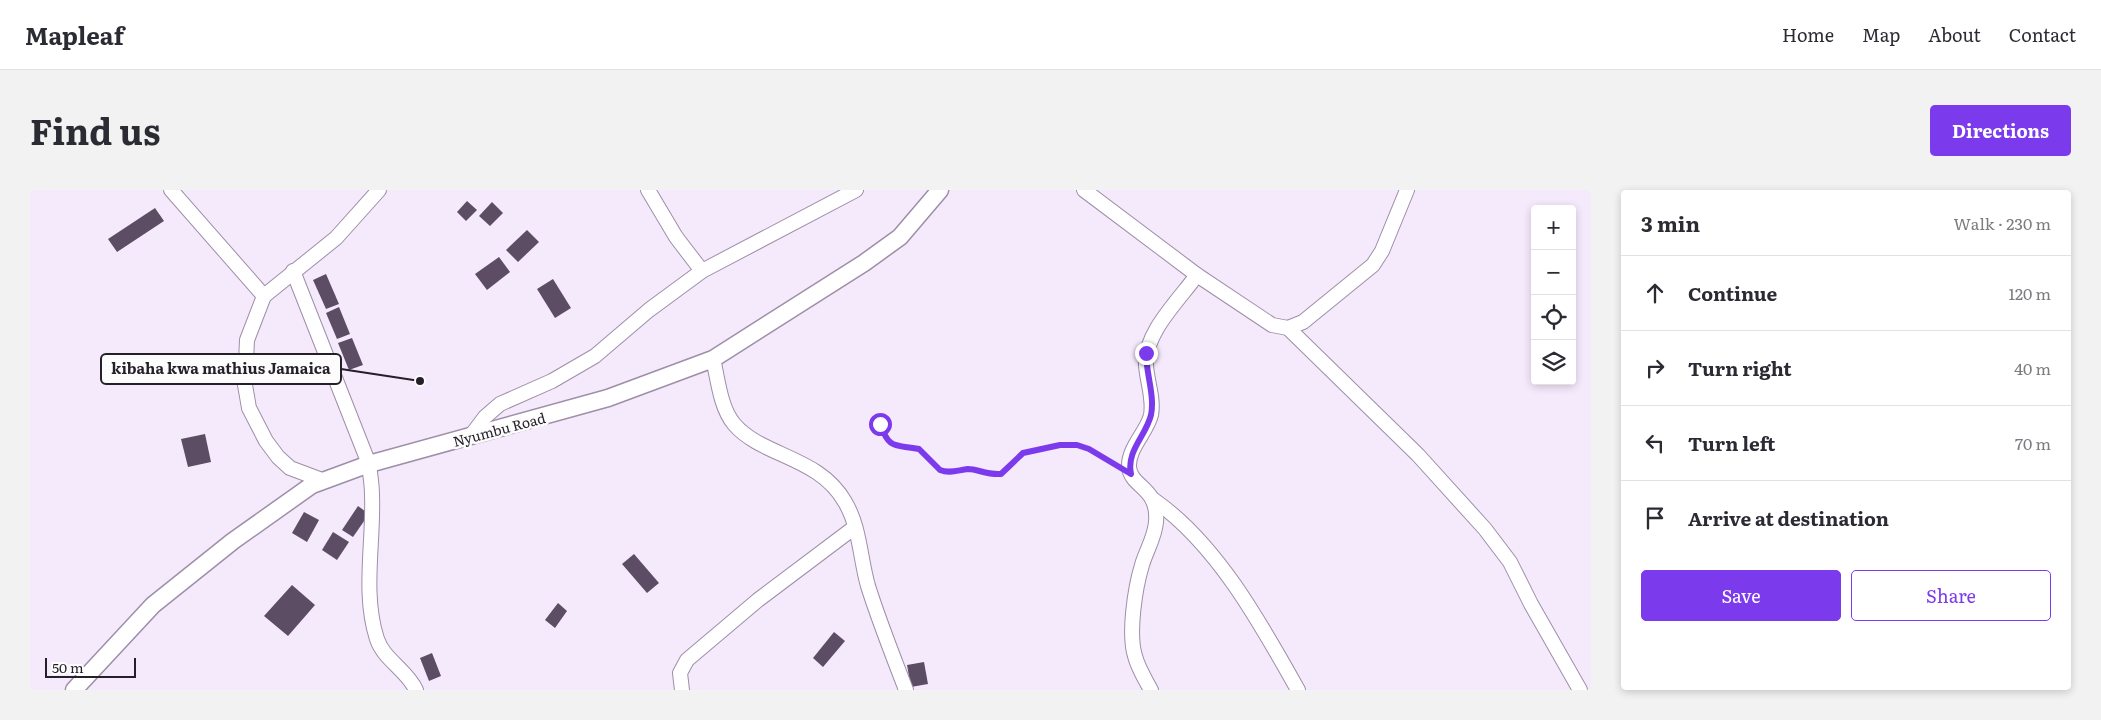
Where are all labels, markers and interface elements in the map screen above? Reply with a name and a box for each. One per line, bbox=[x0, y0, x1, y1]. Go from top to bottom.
text: Mapleaf bbox=[25, 17, 124, 52]
text: Home bbox=[1782, 21, 1834, 48]
text: Map bbox=[1862, 21, 1900, 48]
text: About bbox=[1928, 21, 1981, 48]
text: Contact bbox=[2009, 21, 2076, 48]
text: Find us bbox=[30, 104, 160, 156]
button: Directions bbox=[1930, 105, 2071, 156]
map controls bbox=[1531, 205, 1576, 385]
button: + bbox=[1531, 205, 1576, 250]
text: 3 min bbox=[1641, 207, 1700, 238]
text: Walk · 230 m bbox=[1954, 211, 2051, 235]
button: − bbox=[1531, 250, 1576, 295]
icon: ahead bbox=[1641, 279, 1669, 307]
text: Continue bbox=[1688, 279, 1777, 307]
text: 120 m bbox=[2008, 281, 2051, 305]
button: locate bbox=[1531, 295, 1576, 340]
button: layers bbox=[1531, 340, 1576, 385]
route end bbox=[1135, 342, 1158, 365]
callout: kibaha kwa mathius Jamaica bbox=[101, 354, 341, 384]
icon: right bbox=[1641, 354, 1669, 382]
text: Turn right bbox=[1688, 354, 1792, 382]
text: kibaha kwa mathius Jamaica bbox=[111, 356, 331, 379]
text: 40 m bbox=[2014, 356, 2051, 380]
street label: Nyumbu Road bbox=[450, 407, 548, 451]
route start bbox=[869, 413, 892, 436]
icon: left bbox=[1641, 429, 1669, 457]
text: Turn left bbox=[1688, 429, 1775, 457]
text: 70 m bbox=[2015, 431, 2051, 455]
icon: arrive bbox=[1641, 504, 1669, 532]
text: Arrive at destination bbox=[1688, 504, 1889, 532]
button: Save bbox=[1641, 570, 1841, 621]
button: Share bbox=[1851, 570, 2051, 621]
scale bar bbox=[45, 655, 136, 678]
text: 50 m bbox=[52, 657, 84, 677]

